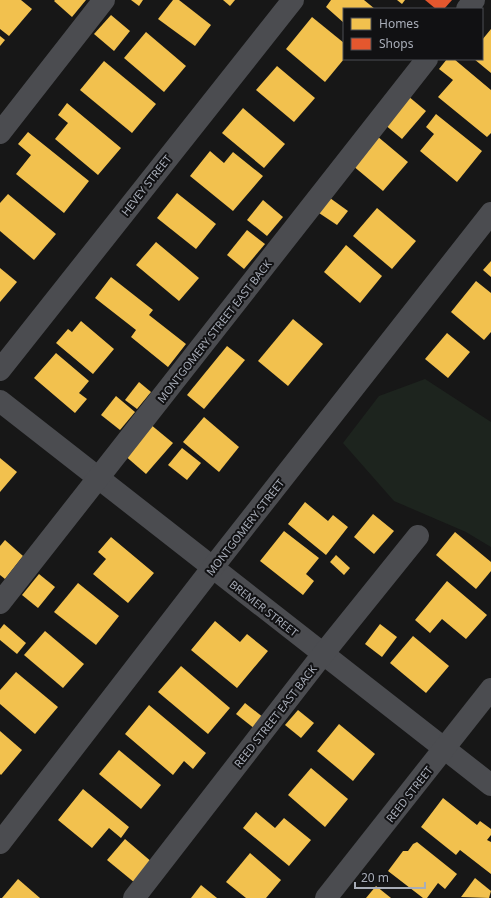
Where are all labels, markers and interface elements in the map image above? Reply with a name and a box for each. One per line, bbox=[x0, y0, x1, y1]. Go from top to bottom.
legend bbox=[343, 8, 483, 60]
text: Homes bbox=[379, 15, 419, 32]
text: Shops bbox=[379, 35, 414, 52]
street label: HEVEY STREET bbox=[117, 151, 175, 219]
street label: MONTGOMERY STREET EAST BACK bbox=[153, 256, 275, 406]
street label: MONTGOMERY STREET bbox=[203, 476, 287, 578]
street label: BREMER STREET bbox=[227, 576, 301, 640]
street label: REED STREET EAST BACK bbox=[230, 662, 320, 770]
street label: REED STREET bbox=[382, 763, 436, 825]
scale bar bbox=[355, 864, 425, 890]
text: 20 m bbox=[361, 869, 389, 886]

